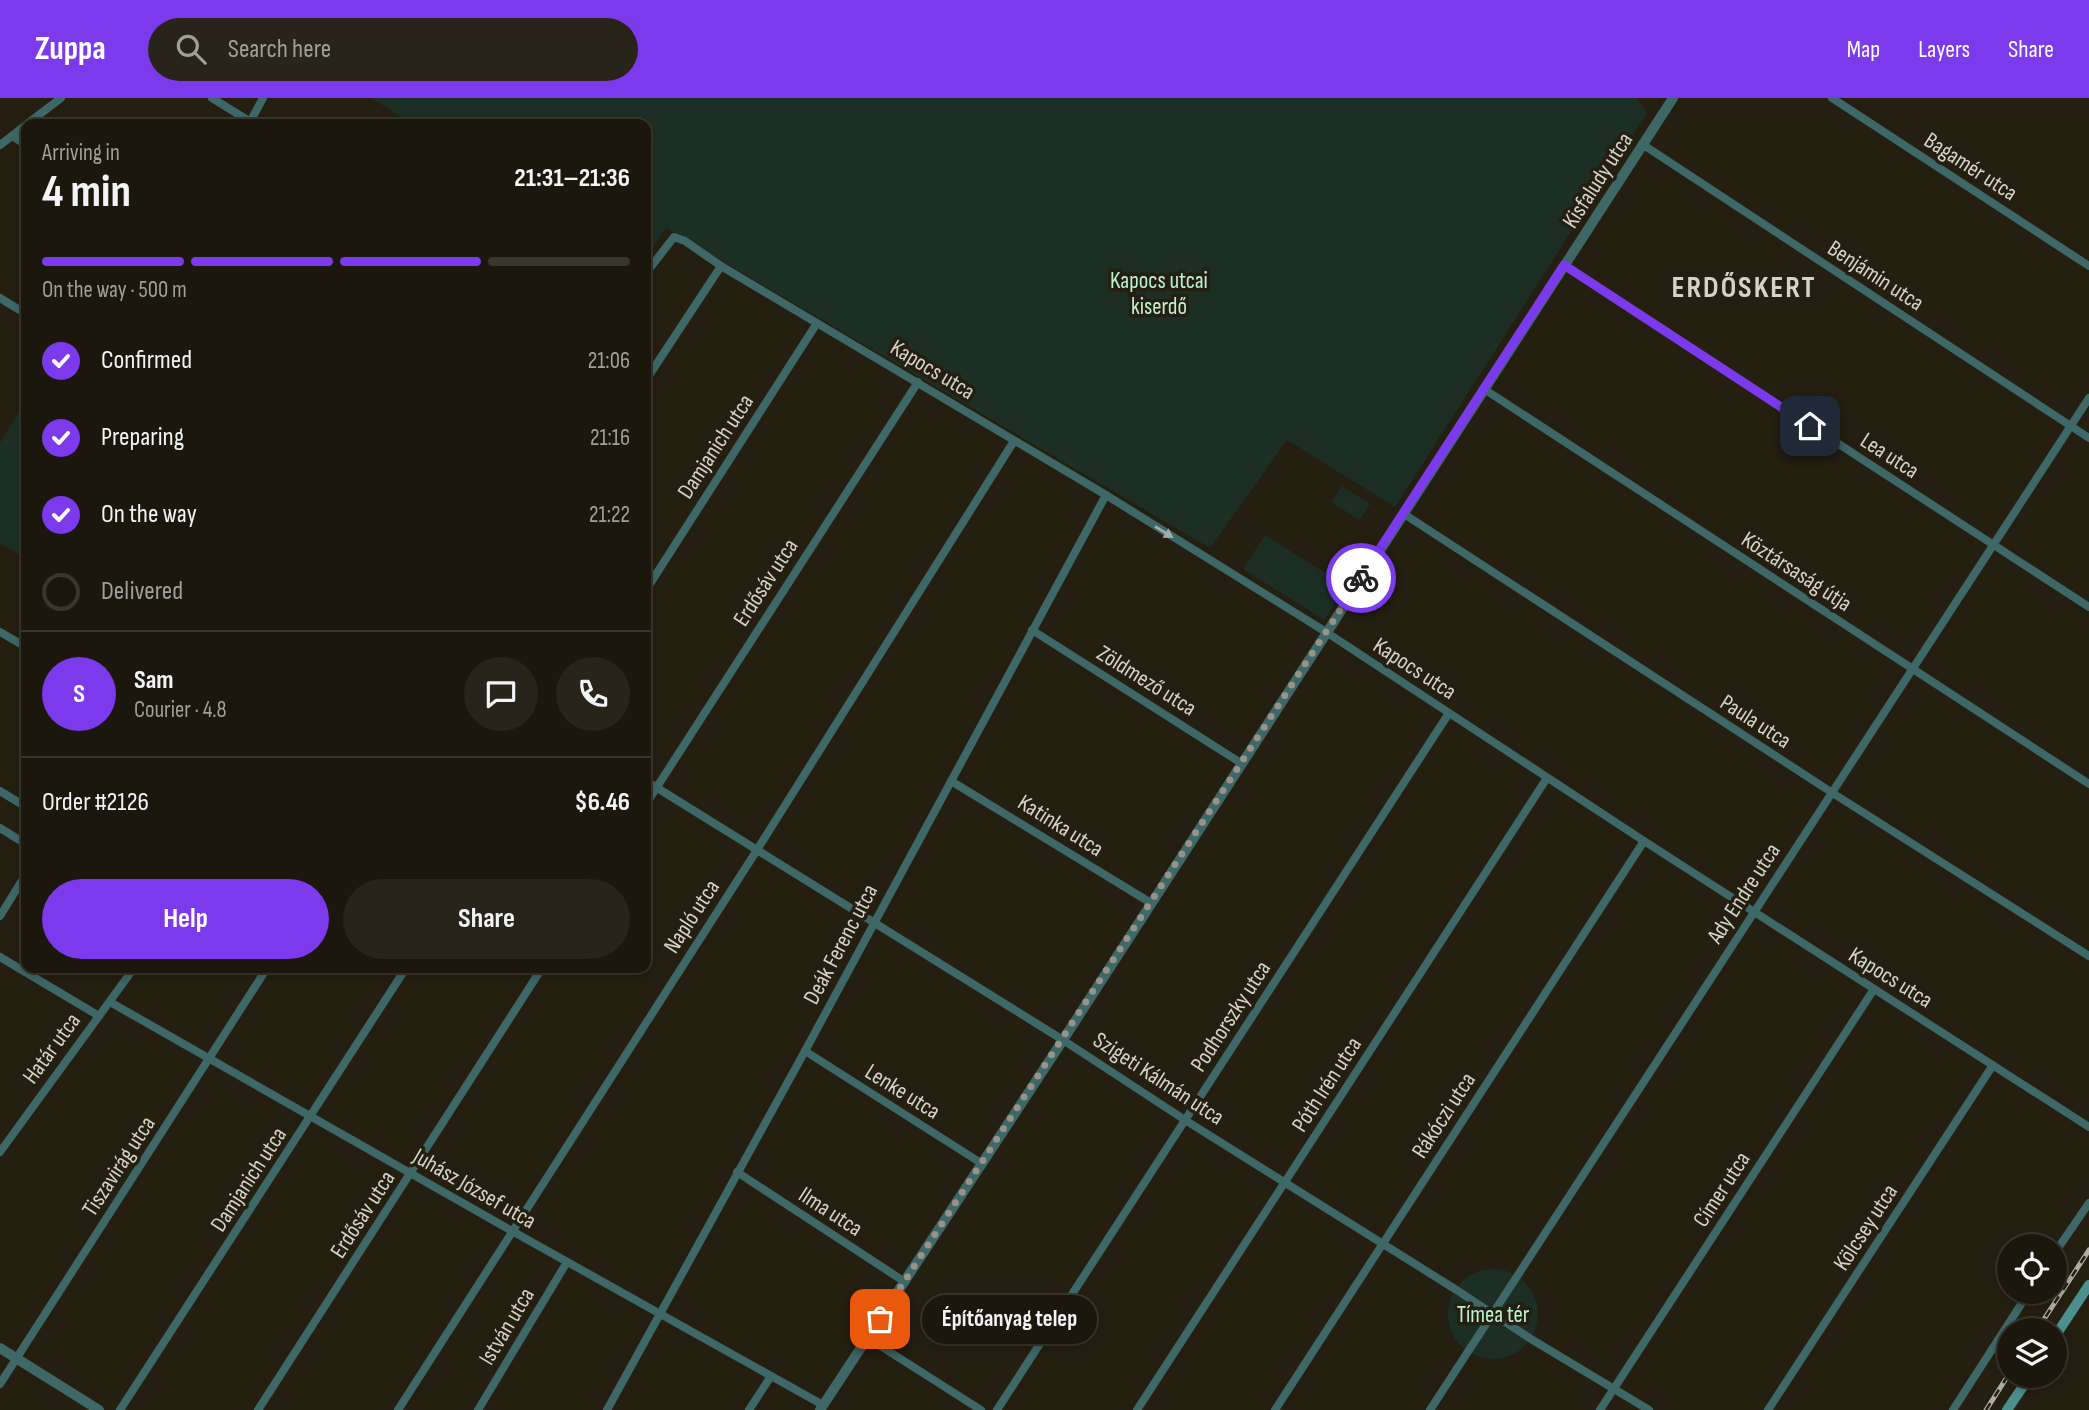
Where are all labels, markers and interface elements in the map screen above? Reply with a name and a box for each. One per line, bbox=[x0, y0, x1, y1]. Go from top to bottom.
search box bbox=[148, 18, 638, 81]
text: Zuppa bbox=[35, 29, 106, 69]
icon: search bbox=[172, 30, 210, 68]
text: Search here bbox=[228, 34, 331, 65]
text: Map bbox=[1847, 35, 1880, 64]
text: Layers bbox=[1918, 35, 1970, 64]
text: Share bbox=[2008, 35, 2054, 64]
street label: Bagamér utca bbox=[1919, 126, 2022, 207]
street label: Kisfaludy utca bbox=[1557, 127, 1639, 234]
text: Arriving in bbox=[42, 139, 120, 167]
text: 21:31–21:36 bbox=[514, 163, 630, 194]
text: 4 min bbox=[42, 165, 131, 220]
street label: Benjámin utca bbox=[1822, 234, 1929, 317]
park label: Kapocs utcai kiserdő bbox=[1110, 267, 1208, 321]
district label: ERDŐSKERT bbox=[1671, 270, 1817, 306]
text: On the way · 500 m bbox=[42, 276, 187, 304]
street label: Kapocs utca bbox=[885, 334, 980, 406]
icon: check bbox=[42, 342, 80, 380]
text: Confirmed bbox=[101, 345, 192, 376]
text: 21:06 bbox=[588, 347, 630, 375]
street label: Damjanich utca bbox=[672, 389, 760, 504]
pin bbox=[1780, 396, 1840, 456]
icon: home bbox=[1791, 407, 1829, 445]
icon: check bbox=[42, 419, 80, 457]
text: Preparing bbox=[101, 422, 184, 453]
text: 21:16 bbox=[590, 424, 630, 452]
street label: Lea utca bbox=[1855, 427, 1924, 485]
icon: check bbox=[42, 496, 80, 534]
text: On the way bbox=[101, 499, 197, 530]
text: 21:22 bbox=[589, 501, 630, 529]
one-way arrow bbox=[1154, 525, 1173, 538]
street label: Köztársaság útja bbox=[1736, 526, 1857, 618]
street label: Erdősáv utca bbox=[727, 534, 804, 631]
courier bbox=[1326, 543, 1396, 613]
icon: bike bbox=[1342, 559, 1380, 597]
text: Delivered bbox=[101, 576, 183, 607]
street label: Kapocs utca bbox=[1368, 632, 1461, 706]
street label: Zöldmező utca bbox=[1092, 639, 1201, 722]
button: chat bbox=[464, 657, 538, 731]
button: phone bbox=[556, 657, 630, 731]
text: Sam bbox=[134, 665, 174, 696]
text: S bbox=[73, 679, 85, 710]
street label: Paula utca bbox=[1715, 689, 1796, 755]
text: Courier · 4.8 bbox=[134, 696, 227, 724]
text: Order #2126 bbox=[42, 787, 149, 818]
text: $6.46 bbox=[574, 787, 630, 818]
street label: Katinka utca bbox=[1012, 789, 1109, 863]
street label: Ady Endre utca bbox=[1701, 838, 1787, 950]
street label: Napló utca bbox=[658, 875, 726, 958]
button: Help bbox=[42, 879, 329, 959]
button: Share bbox=[343, 879, 630, 959]
street label: Deák Ferenc utca bbox=[798, 880, 884, 1009]
street label: Kapocs utca bbox=[1843, 941, 1938, 1015]
street label: Podhorszky utca bbox=[1185, 956, 1277, 1077]
street label: Határ utca bbox=[17, 1008, 87, 1089]
street label: Szigeti Kálmán utca bbox=[1088, 1026, 1229, 1132]
street label: Póth Irén utca bbox=[1286, 1032, 1368, 1137]
street label: Lenke utca bbox=[860, 1058, 945, 1126]
street label: Rákóczi utca bbox=[1406, 1067, 1482, 1164]
street label: Tiszavirág utca bbox=[76, 1111, 162, 1222]
street label: Damjanich utca bbox=[205, 1122, 293, 1237]
street label: Juhász József utca bbox=[407, 1142, 541, 1235]
street label: Címer utca bbox=[1687, 1147, 1756, 1232]
street label: Erdősáv utca bbox=[324, 1166, 401, 1263]
street label: Kölcsey utca bbox=[1828, 1179, 1904, 1276]
street label: Ilma utca bbox=[793, 1181, 868, 1243]
map controls bbox=[1997, 1234, 2067, 1388]
button: locate bbox=[1997, 1234, 2067, 1304]
street label: István utca bbox=[473, 1283, 541, 1370]
pin bbox=[850, 1289, 910, 1349]
callout: Építőanyag telep bbox=[922, 1294, 1097, 1344]
icon: bag bbox=[861, 1300, 899, 1338]
park label: Tímea tér bbox=[1457, 1301, 1530, 1329]
text: Építőanyag telep bbox=[942, 1305, 1077, 1333]
button: layers bbox=[1997, 1318, 2067, 1388]

